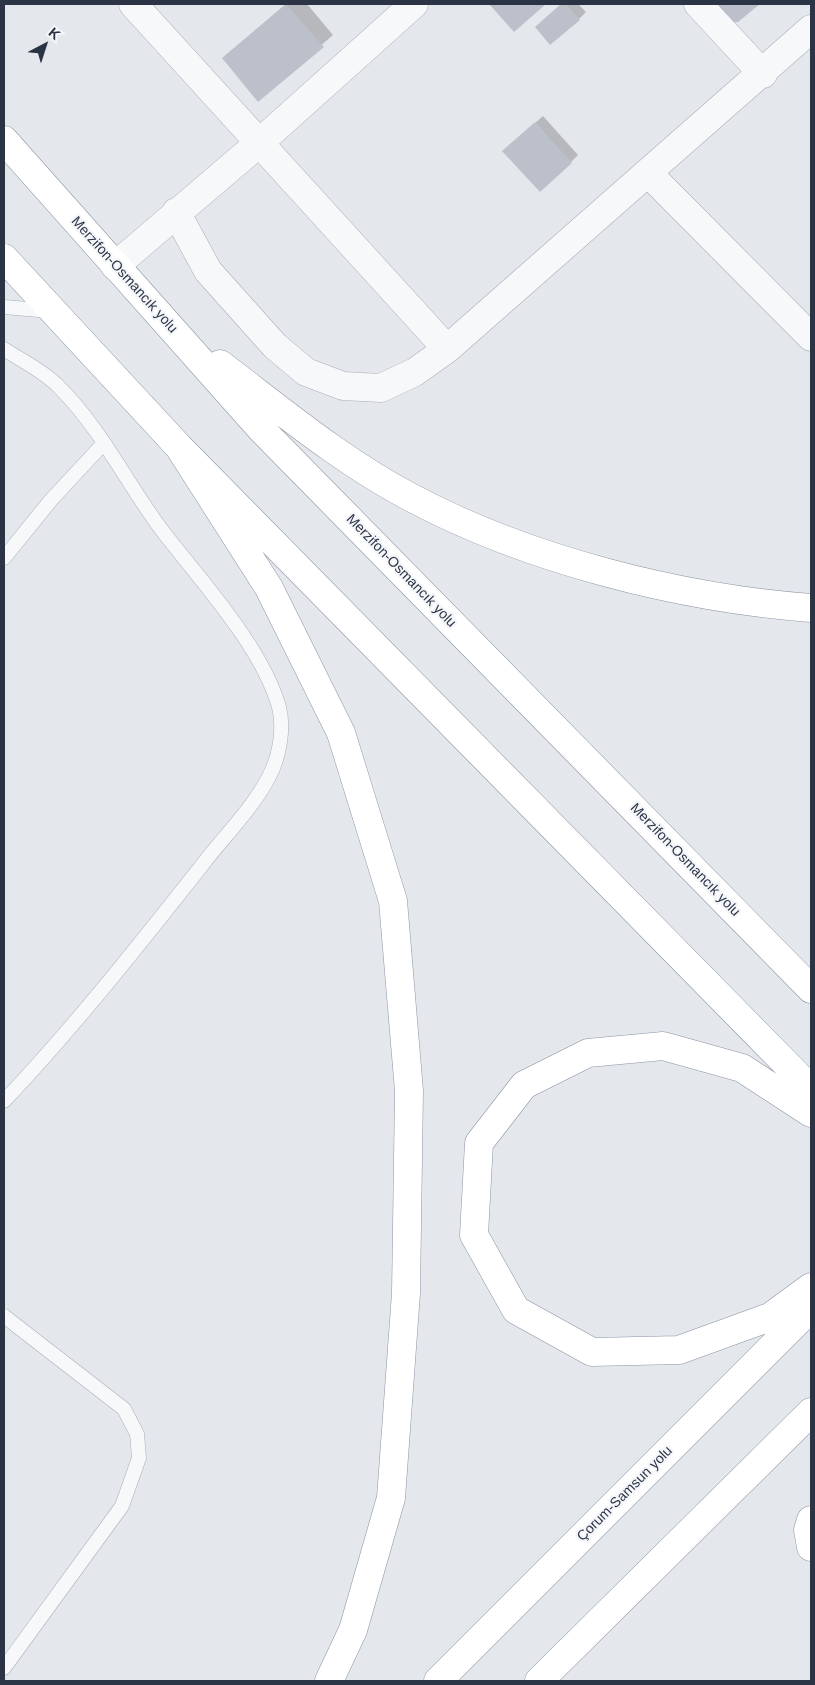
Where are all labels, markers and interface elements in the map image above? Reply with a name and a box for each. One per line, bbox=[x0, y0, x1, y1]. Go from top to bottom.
north arrow bbox=[20, 20, 70, 70]
text: K bbox=[46, 24, 64, 43]
street label: Merzifon-Osmancık yolu bbox=[67, 213, 181, 337]
street label: Merzifon-Osmancık yolu bbox=[343, 511, 459, 631]
street label: Merzifon-Osmancık yolu bbox=[627, 800, 743, 920]
street label: Çorum-Samsun yolu bbox=[574, 1443, 676, 1545]

